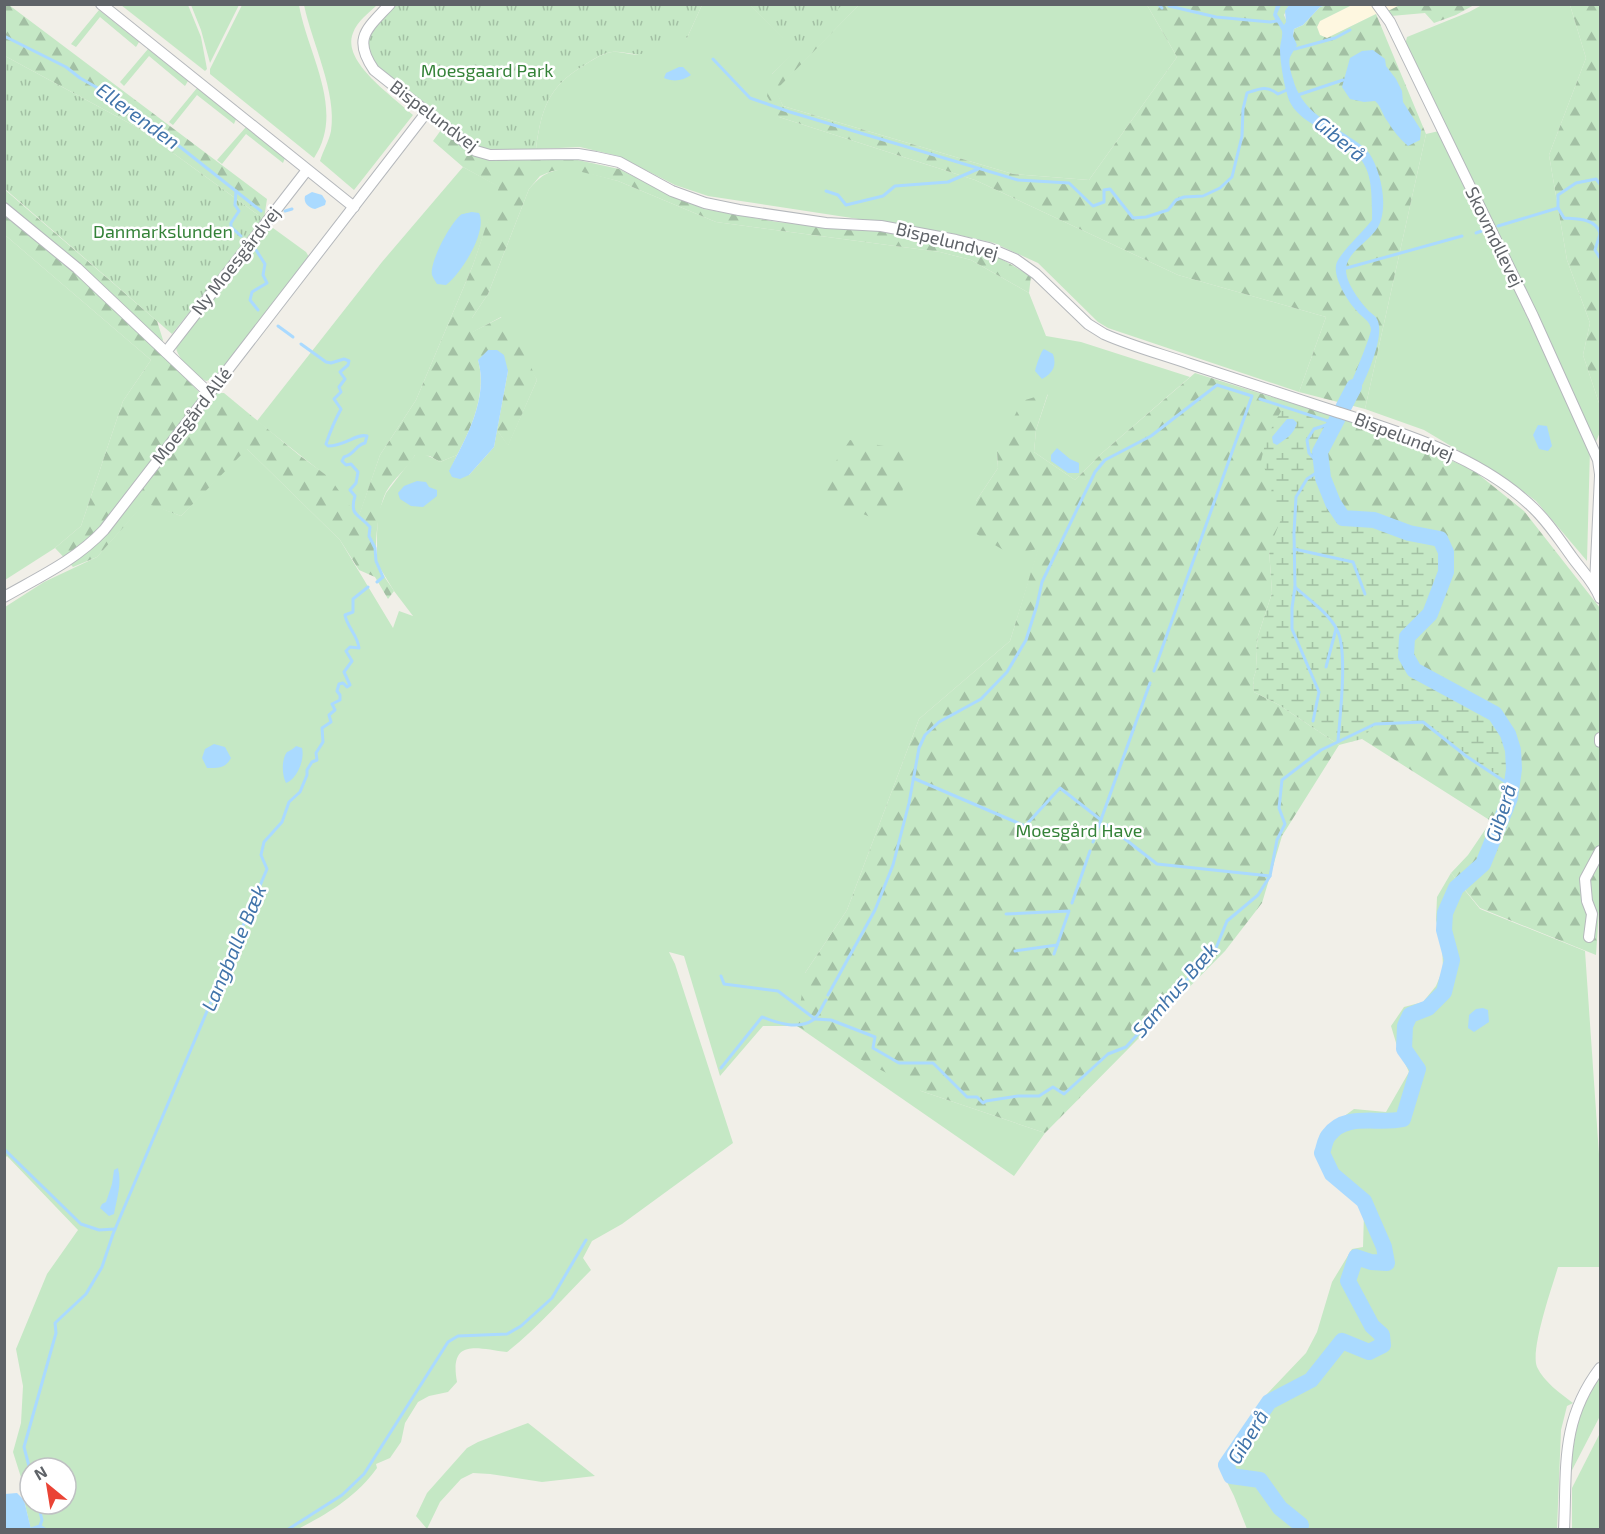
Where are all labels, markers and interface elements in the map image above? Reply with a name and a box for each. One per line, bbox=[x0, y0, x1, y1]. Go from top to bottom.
park label: Moesgaard Park bbox=[421, 59, 553, 81]
street label: Bispelundvej bbox=[386, 75, 483, 156]
water label: Ellerenden bbox=[92, 77, 185, 154]
water label: Giberå bbox=[1310, 110, 1371, 166]
street label: Skovmøllevej bbox=[1461, 183, 1529, 290]
street label: Ny Moesgårdvej bbox=[186, 202, 284, 319]
street label: Bispelundvej bbox=[894, 217, 1001, 263]
park label: Danmarkslunden bbox=[93, 220, 233, 242]
street label: Moesgård Allé bbox=[146, 362, 236, 468]
street label: Bispelundvej bbox=[1351, 407, 1457, 465]
water label: Giberå bbox=[1480, 781, 1521, 844]
park label: Moesgård Have bbox=[1015, 819, 1143, 841]
water label: Langballe Bæk bbox=[196, 881, 270, 1014]
water label: Samhus Bæk bbox=[1127, 937, 1222, 1042]
water label: Giberå bbox=[1222, 1405, 1273, 1468]
north arrow bbox=[18, 1456, 78, 1516]
text: N bbox=[30, 1461, 50, 1484]

